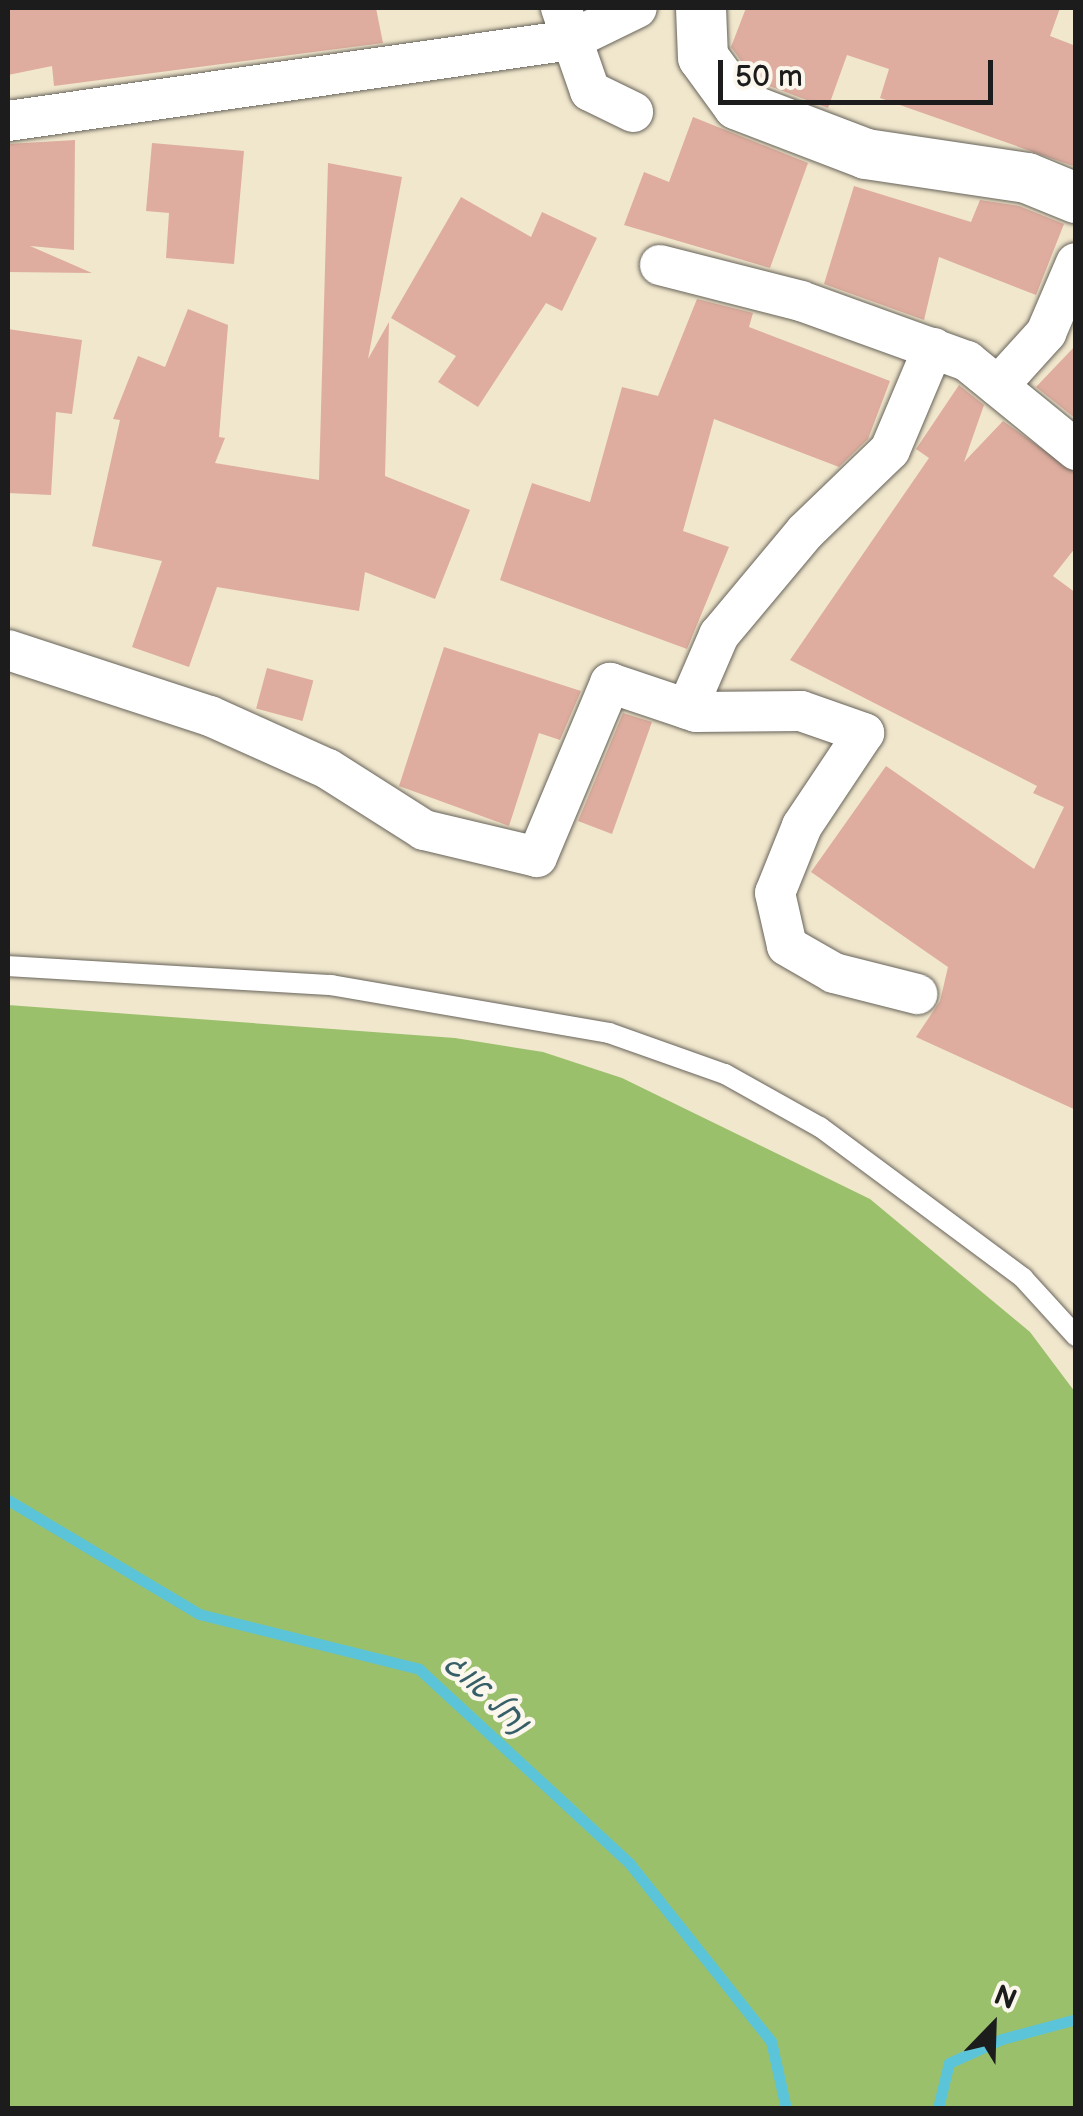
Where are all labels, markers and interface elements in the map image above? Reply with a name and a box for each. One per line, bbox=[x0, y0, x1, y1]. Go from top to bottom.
scale bar bbox=[723, 40, 998, 102]
text: 50 m bbox=[735, 59, 803, 95]
water label: נחל אוג bbox=[436, 1645, 536, 1743]
north arrow bbox=[943, 1976, 1043, 2076]
text: N bbox=[989, 1979, 1021, 2017]

